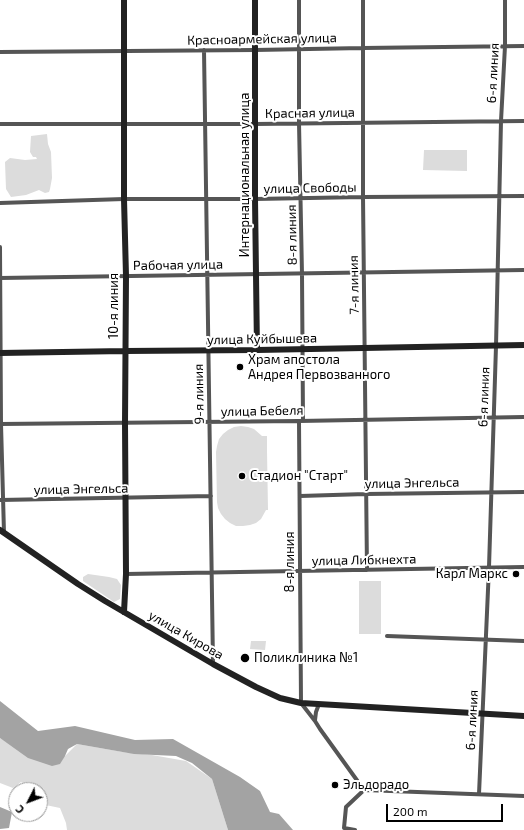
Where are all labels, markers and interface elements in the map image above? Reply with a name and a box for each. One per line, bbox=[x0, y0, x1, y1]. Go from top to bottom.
street label: Красноармейская улица bbox=[187, 30, 337, 48]
street label: 6-я линия bbox=[484, 42, 502, 104]
street label: Интернациональная улица bbox=[237, 93, 253, 257]
street label: Красная улица bbox=[265, 104, 355, 122]
street label: улица Свободы bbox=[263, 179, 357, 197]
street label: 8-я линия bbox=[284, 204, 300, 266]
street label: 7-я линия bbox=[346, 255, 362, 315]
street label: Рабочая улица bbox=[133, 256, 223, 274]
street label: 10-я линия bbox=[106, 273, 122, 339]
street label: улица Куйбышева bbox=[207, 330, 317, 348]
place label: Храм апостола Андрея Первозванного bbox=[248, 352, 390, 383]
marker: Храм апостола Андрея Первозванного bbox=[235, 362, 245, 372]
street label: 9-я линия bbox=[191, 364, 207, 424]
street label: 6-я линия bbox=[475, 367, 493, 427]
street label: улица Бебеля bbox=[220, 402, 304, 420]
place label: Стадион "Старт" bbox=[250, 468, 348, 484]
marker: Стадион "Старт" bbox=[237, 471, 247, 481]
street label: улица Энгельса bbox=[364, 474, 460, 492]
street label: улица Энгельса bbox=[33, 480, 129, 498]
street label: 8-я линия bbox=[282, 532, 298, 592]
street label: улица Либкнехта bbox=[312, 551, 416, 569]
place label: Карл Маркс bbox=[436, 566, 508, 582]
marker: Карл Маркс bbox=[511, 569, 521, 579]
street label: улица Кирова bbox=[146, 607, 226, 663]
place label: Поликлиника №1 bbox=[254, 650, 358, 666]
marker: Поликлиника №1 bbox=[239, 652, 251, 664]
street label: 6-я линия bbox=[463, 689, 481, 751]
place label: Эльдорадо bbox=[343, 777, 409, 793]
marker: Эльдорадо bbox=[330, 780, 340, 790]
north arrow bbox=[8, 782, 48, 822]
scale bar bbox=[388, 796, 505, 822]
text: С bbox=[12, 803, 26, 816]
text: 200 m bbox=[393, 804, 427, 818]

